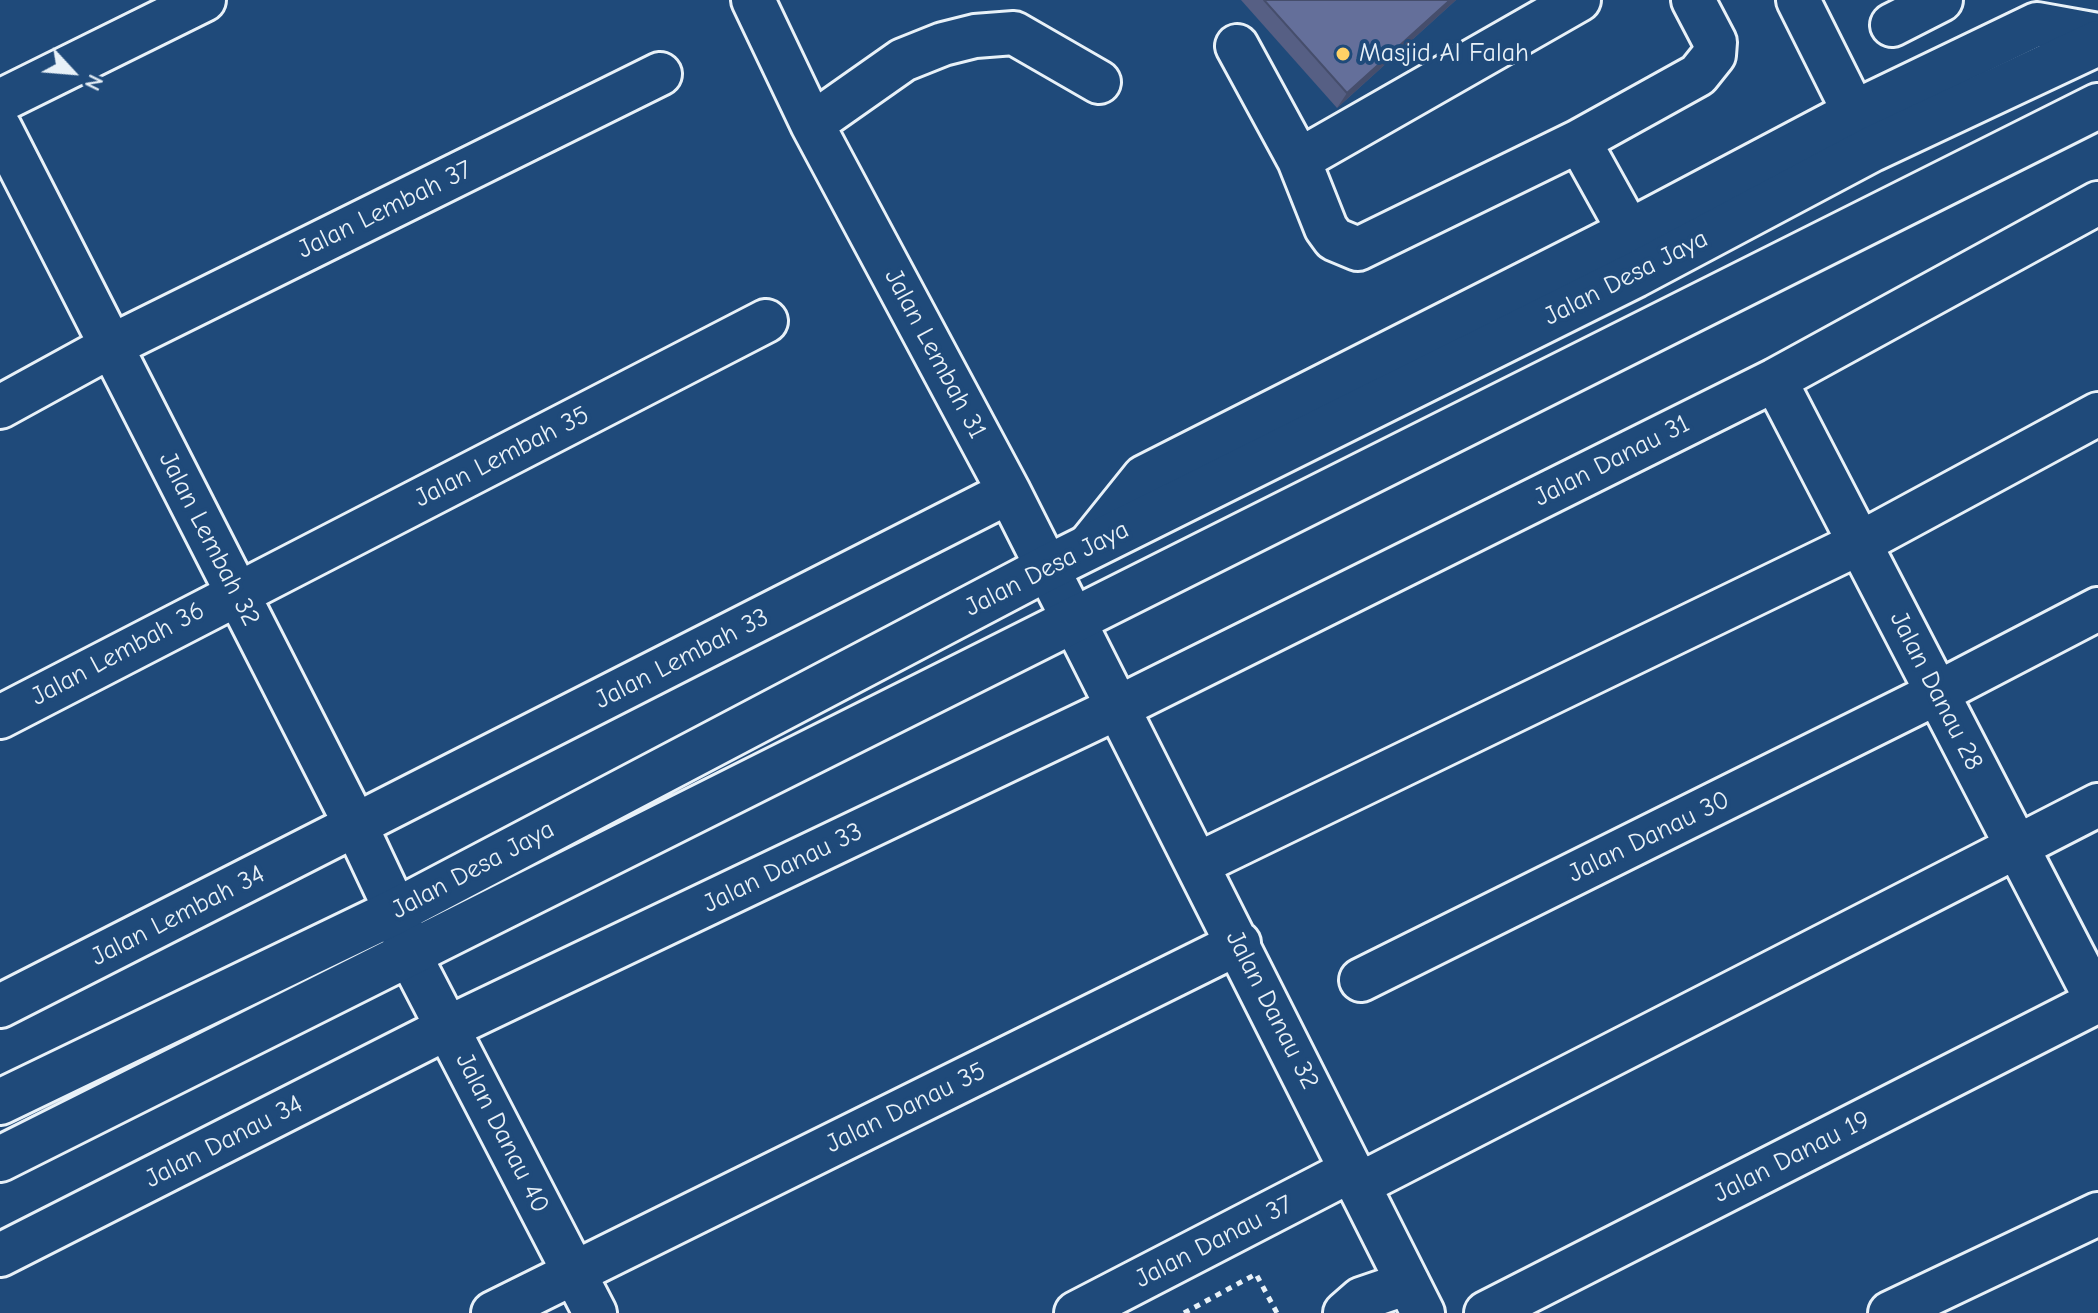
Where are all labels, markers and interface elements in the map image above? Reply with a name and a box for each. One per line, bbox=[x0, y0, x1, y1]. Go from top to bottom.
north arrow bbox=[32, 32, 112, 112]
place label: Masjid Al Falah bbox=[1359, 38, 1529, 70]
marker: Masjid Al Falah bbox=[1334, 45, 1352, 63]
text: N bbox=[79, 70, 108, 95]
street label: Jalan Lembah 37 bbox=[293, 154, 477, 266]
street label: Jalan Desa Jaya bbox=[1539, 223, 1713, 333]
street label: Jalan Lembah 31 bbox=[877, 264, 993, 444]
street label: Jalan Lembah 35 bbox=[409, 400, 595, 514]
street label: Jalan Danau 31 bbox=[1529, 408, 1695, 514]
street label: Jalan Lembah 32 bbox=[152, 447, 266, 631]
street label: Jalan Desa Jaya bbox=[960, 514, 1134, 624]
street label: Jalan Lembah 36 bbox=[26, 595, 210, 713]
street label: Jalan Lembah 33 bbox=[590, 602, 774, 716]
street label: Jalan Danau 28 bbox=[1883, 606, 1989, 776]
street label: Jalan Danau 30 bbox=[1563, 784, 1735, 890]
street label: Jalan Desa Jaya bbox=[386, 814, 560, 926]
street label: Jalan Danau 33 bbox=[698, 816, 868, 920]
street label: Jalan Lembah 34 bbox=[86, 859, 270, 973]
street label: Jalan Danau 32 bbox=[1219, 926, 1325, 1094]
street label: Jalan Danau 40 bbox=[448, 1048, 556, 1218]
street label: Jalan Danau 35 bbox=[821, 1056, 991, 1160]
street label: Jalan Danau 34 bbox=[140, 1089, 308, 1195]
street label: Jalan Danau 19 bbox=[1709, 1104, 1875, 1210]
street label: Jalan Danau 37 bbox=[1130, 1189, 1298, 1295]

